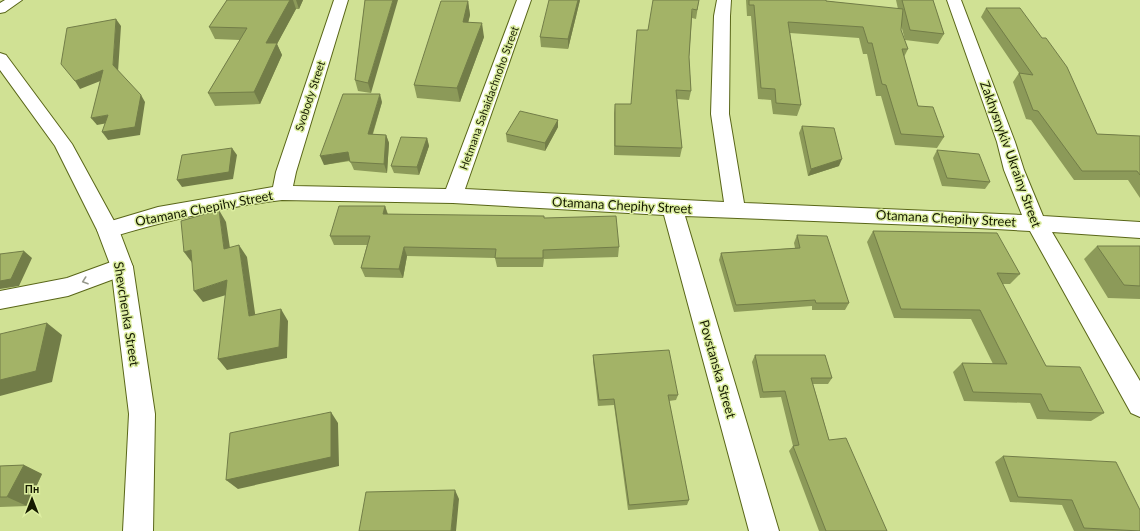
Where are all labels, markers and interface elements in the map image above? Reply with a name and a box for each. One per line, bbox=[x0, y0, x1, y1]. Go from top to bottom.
street label: Hetmana Sahaidachnoho Street bbox=[456, 24, 521, 171]
street label: Svobody Street bbox=[292, 59, 327, 133]
street label: Zakhysnykiv Ukrainy Street bbox=[977, 79, 1045, 230]
street label: Otamana Chepihy Street bbox=[134, 187, 275, 229]
street label: Otamana Chepihy Street bbox=[552, 193, 693, 217]
street label: Otamana Chepihy Street bbox=[876, 206, 1017, 230]
street label: Shevchenka Street bbox=[111, 261, 143, 368]
one-way arrow bbox=[82, 276, 89, 285]
street label: Povstanska Street bbox=[696, 318, 740, 420]
north arrow bbox=[12, 479, 52, 519]
text: Пн bbox=[25, 482, 39, 495]

